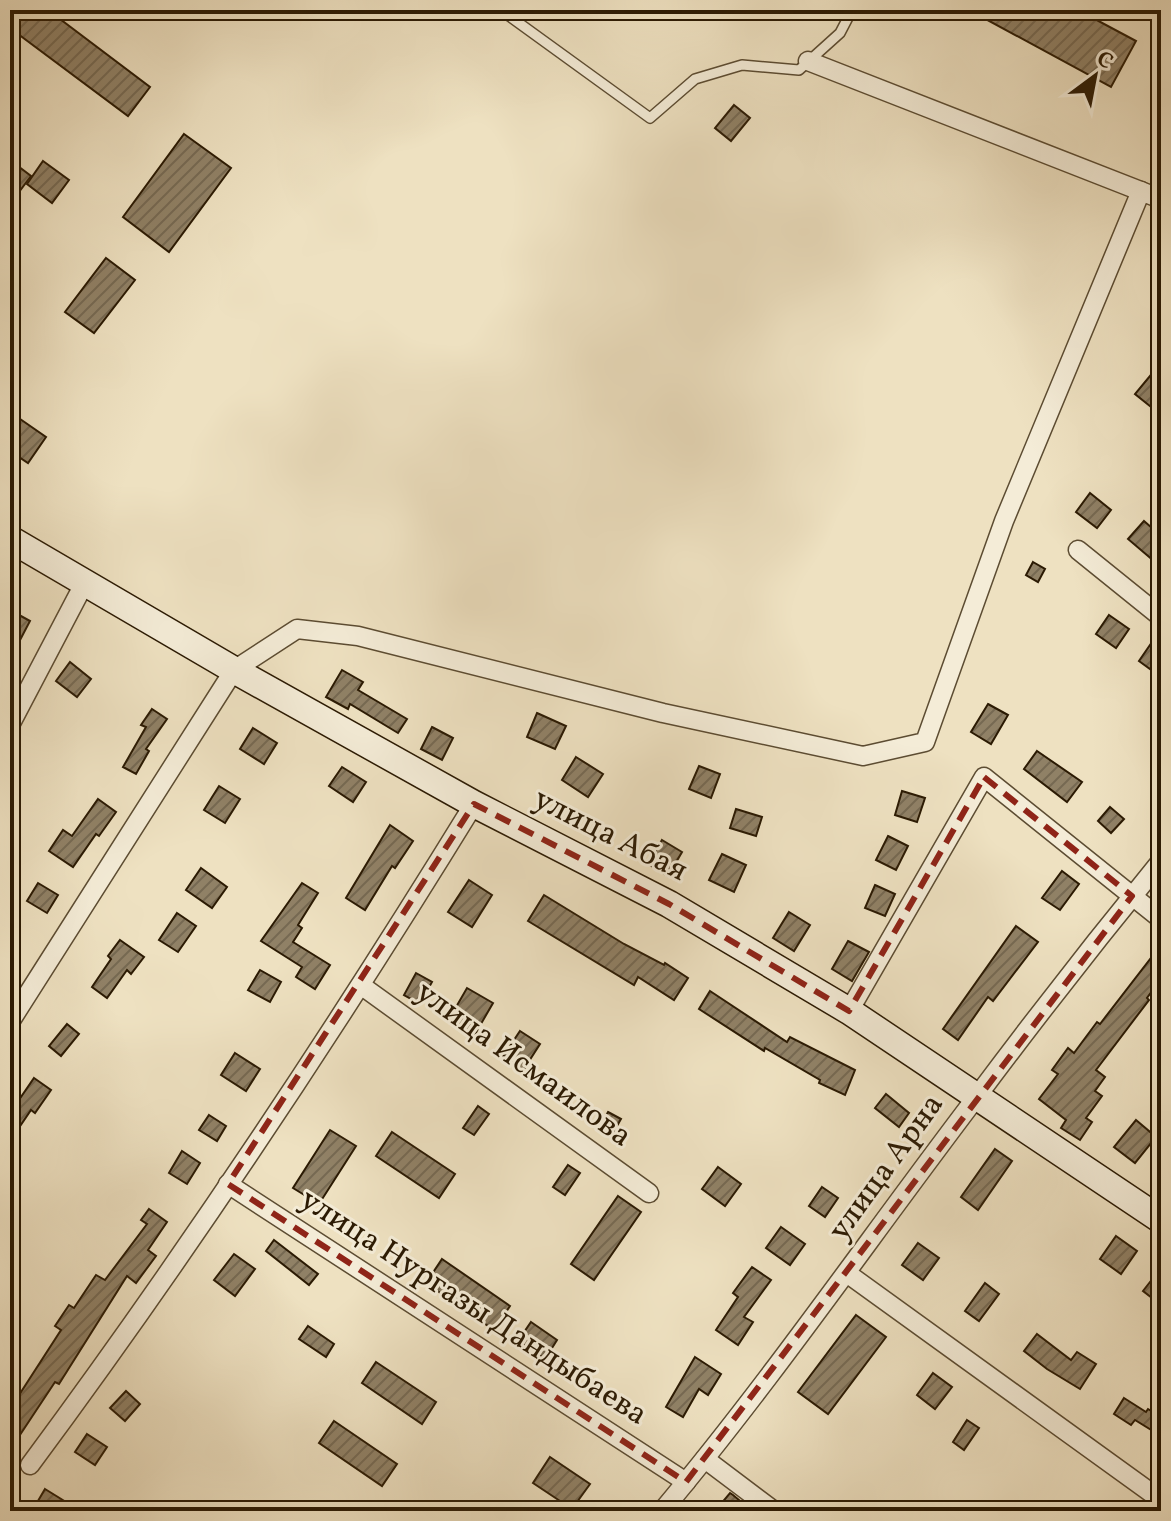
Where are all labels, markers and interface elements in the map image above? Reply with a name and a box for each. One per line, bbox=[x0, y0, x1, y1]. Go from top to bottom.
north arrow bbox=[1055, 36, 1135, 116]
text: С bbox=[1090, 44, 1118, 78]
street label: улица Абая bbox=[525, 778, 695, 894]
street label: улица Исмаилова bbox=[406, 971, 640, 1159]
street label: улица Арна bbox=[819, 1086, 955, 1250]
street label: улица Нургазы Дандыбаева bbox=[291, 1179, 655, 1437]

